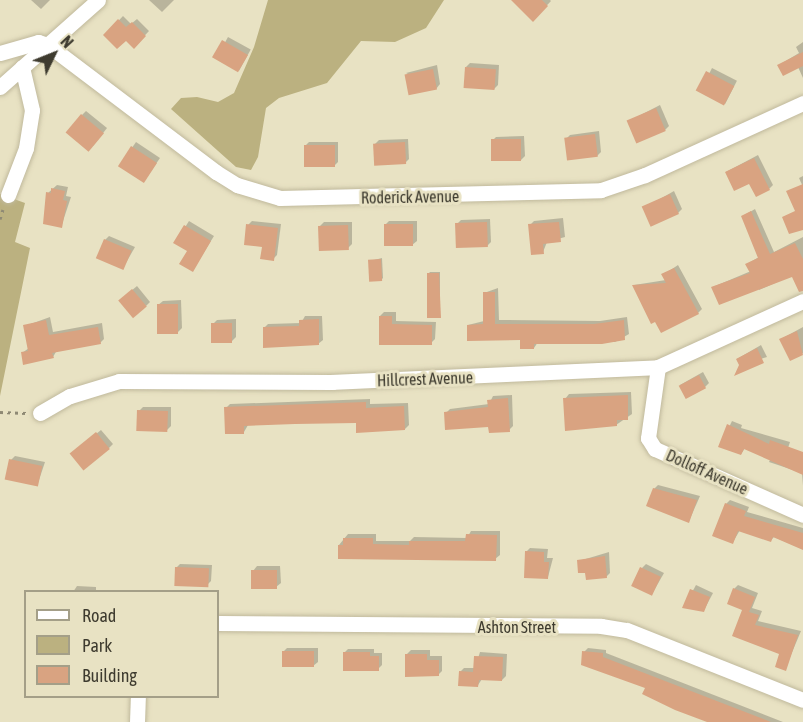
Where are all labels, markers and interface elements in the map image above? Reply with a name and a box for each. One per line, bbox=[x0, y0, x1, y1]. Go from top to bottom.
north arrow bbox=[24, 24, 84, 84]
text: N bbox=[57, 32, 77, 51]
street label: Roderick Avenue bbox=[361, 187, 459, 207]
street label: Hillcrest Avenue bbox=[377, 368, 473, 390]
street label: Dolloff Avenue bbox=[663, 445, 751, 499]
legend bbox=[24, 590, 219, 698]
text: Road bbox=[82, 605, 116, 626]
street label: Ashton Street bbox=[478, 617, 556, 637]
text: Park bbox=[82, 635, 112, 656]
text: Building bbox=[82, 665, 137, 686]

